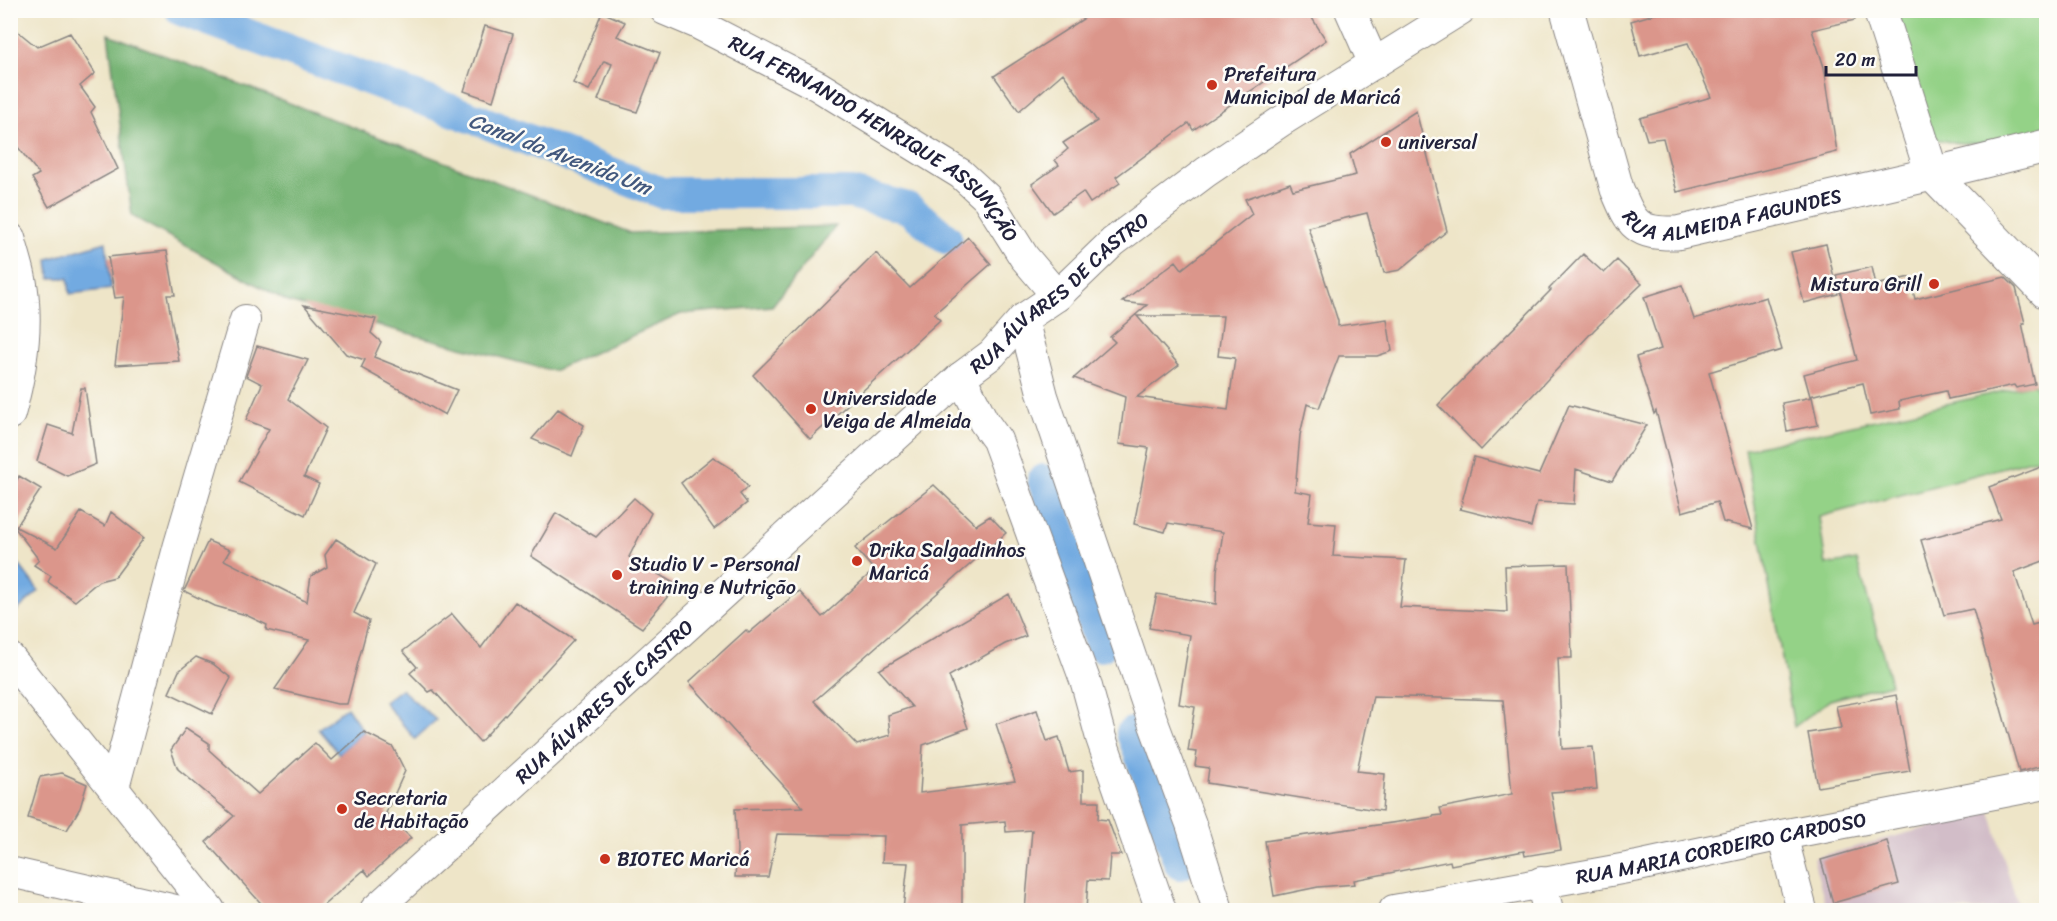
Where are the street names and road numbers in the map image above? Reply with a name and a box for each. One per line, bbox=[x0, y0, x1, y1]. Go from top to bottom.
street label: RUA FERNANDO HENRIQUE ASSUNÇÃO bbox=[722, 26, 1028, 249]
street label: RUA ALMEIDA FAGUNDES bbox=[1612, 178, 1845, 251]
street label: RUA ÁLVARES DE CASTRO bbox=[962, 203, 1157, 383]
street label: RUA ÁLVARES DE CASTRO bbox=[507, 611, 702, 793]
street label: RUA MARIA CORDEIRO CARDOSO bbox=[1573, 802, 1870, 895]

